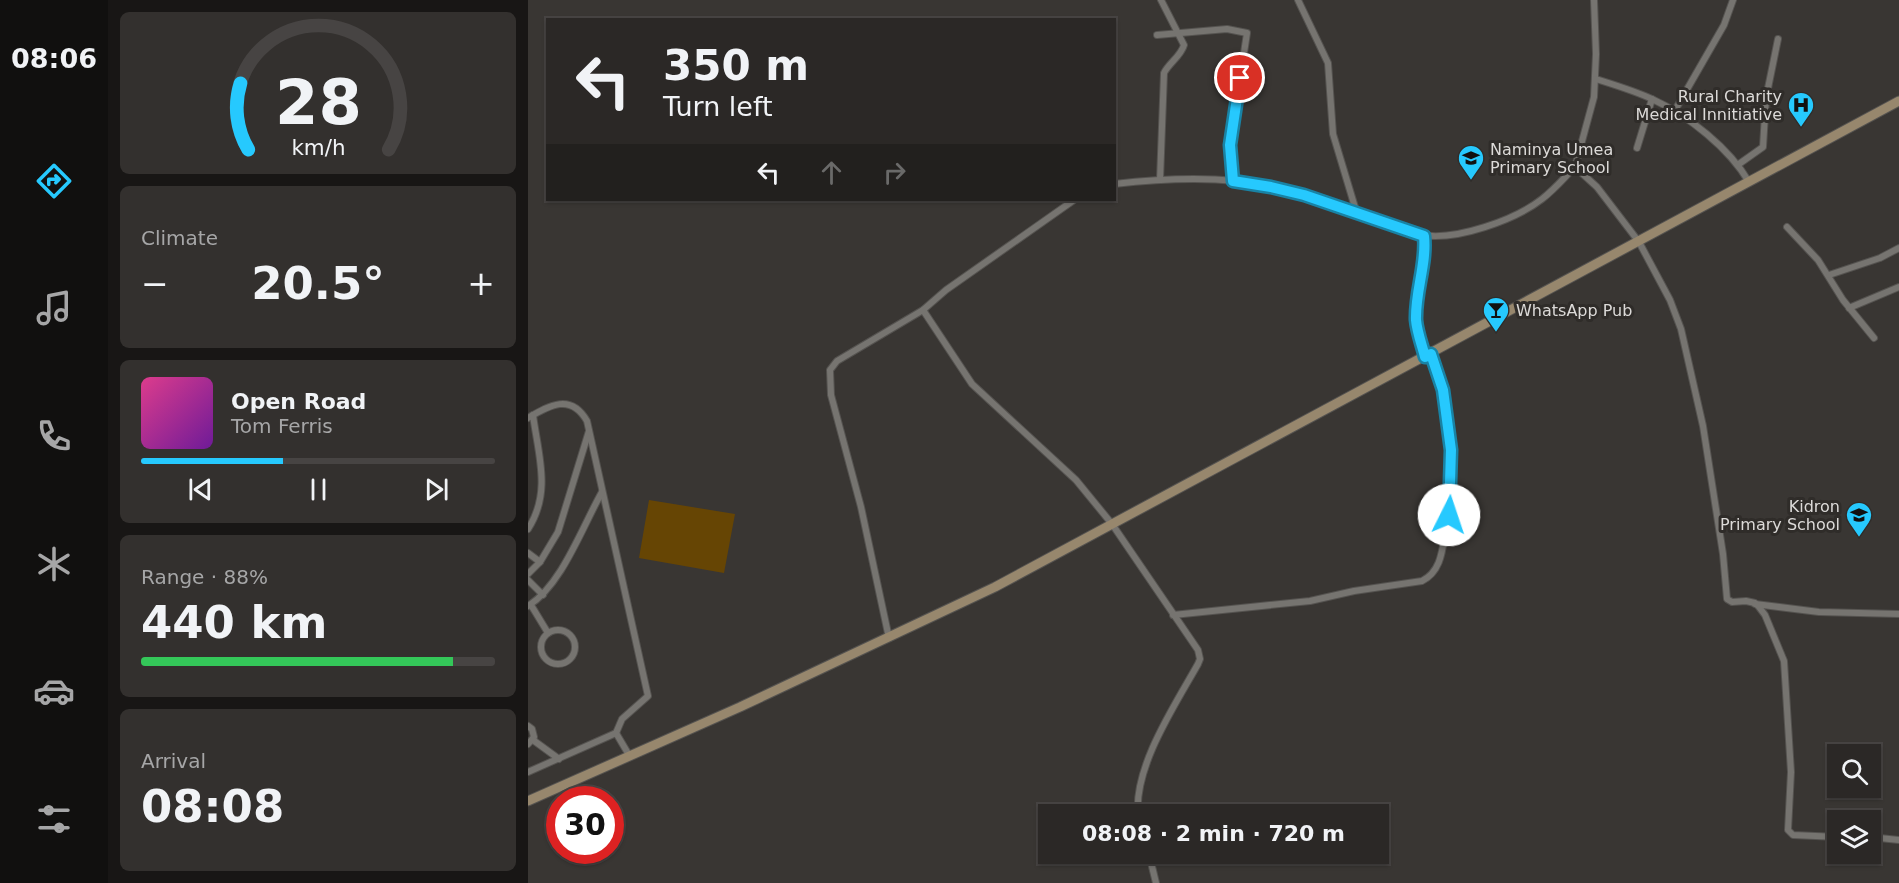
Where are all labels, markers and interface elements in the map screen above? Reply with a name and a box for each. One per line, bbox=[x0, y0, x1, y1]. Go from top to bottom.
text: 350 m bbox=[663, 41, 809, 90]
icon: left bbox=[564, 42, 642, 120]
text: 08:06 bbox=[11, 43, 97, 74]
pin bbox=[1214, 52, 1265, 103]
icon: arrive bbox=[1223, 61, 1256, 94]
text: 28 bbox=[275, 66, 361, 139]
place label: Rural Charity Medical Innitiative bbox=[1636, 87, 1782, 124]
hospital icon: Rural Charity Medical Innitiative bbox=[1786, 90, 1816, 128]
text: Turn left bbox=[663, 91, 773, 122]
text: km/h bbox=[291, 135, 345, 160]
place label: Naminya Umea Primary School bbox=[1490, 140, 1613, 177]
school or university icon: Naminya Umea Primary School bbox=[1456, 143, 1486, 181]
icon: left bbox=[752, 156, 785, 189]
icon: ahead bbox=[815, 156, 848, 189]
icon: right bbox=[878, 156, 911, 189]
icon: directions bbox=[33, 160, 75, 202]
text: Climate bbox=[141, 226, 218, 250]
text: 20.5° bbox=[251, 257, 385, 310]
text: − bbox=[141, 264, 169, 303]
text: + bbox=[467, 264, 495, 303]
icon: music bbox=[33, 287, 75, 329]
bar icon: WhatsApp Pub bbox=[1481, 295, 1511, 333]
place label: WhatsApp Pub bbox=[1516, 301, 1632, 320]
text: Open Road bbox=[231, 389, 366, 414]
text: Tom Ferris bbox=[231, 414, 333, 438]
icon: phone bbox=[33, 415, 75, 457]
icon: previous bbox=[184, 473, 217, 506]
icon: pause bbox=[302, 473, 335, 506]
icon: next bbox=[420, 473, 453, 506]
position arrow bbox=[1417, 483, 1481, 547]
place label: Kidron Primary School bbox=[1720, 497, 1840, 534]
school or university icon: Kidron Primary School bbox=[1844, 500, 1874, 538]
icon: climate bbox=[33, 543, 75, 585]
text: Range · 88% bbox=[141, 565, 268, 589]
text: 440 km bbox=[141, 596, 327, 649]
icon: car bbox=[33, 670, 75, 712]
map controls bbox=[1827, 744, 1881, 864]
button: search bbox=[1827, 744, 1881, 798]
text: Arrival bbox=[141, 749, 206, 773]
text: 08:08 bbox=[141, 780, 284, 833]
speed limit sign: 30 bbox=[546, 786, 624, 864]
icon: filters bbox=[33, 798, 75, 840]
button: layers bbox=[1827, 810, 1881, 864]
text: 08:08 · 2 min · 720 m bbox=[1082, 821, 1345, 846]

